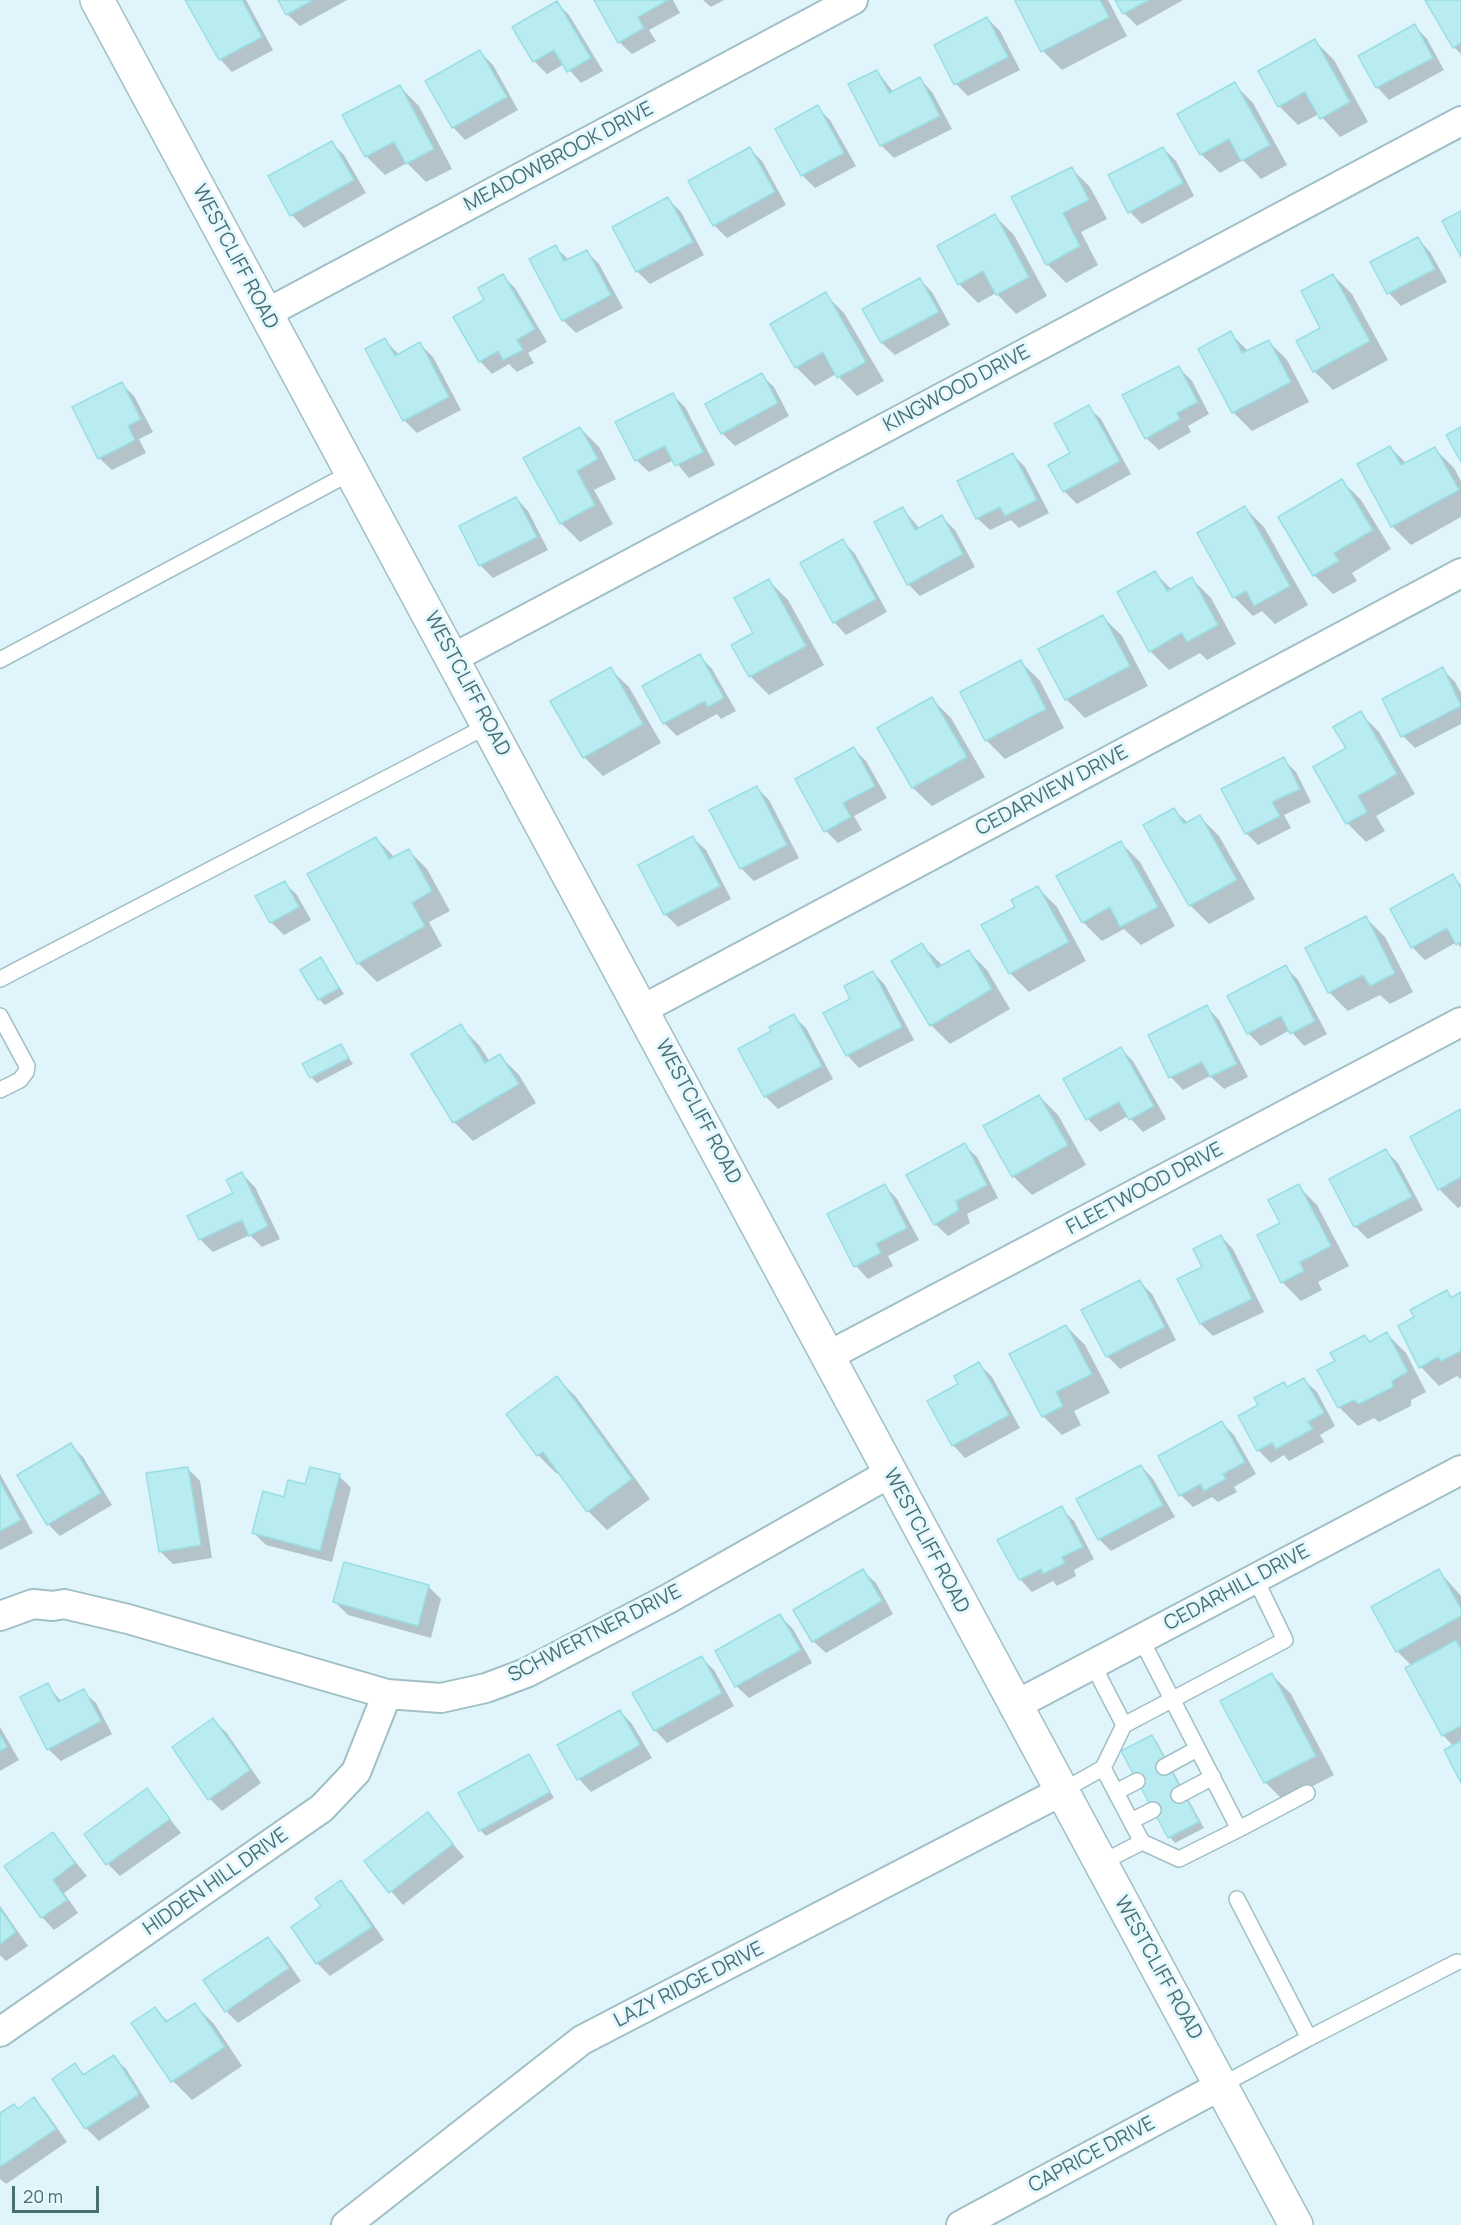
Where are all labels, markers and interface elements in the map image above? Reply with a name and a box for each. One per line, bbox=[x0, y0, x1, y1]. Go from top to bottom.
street label: MEADOWBROOK DRIVE bbox=[460, 97, 658, 217]
street label: WESTCLIFF ROAD bbox=[187, 181, 283, 333]
street label: KINGWOOD DRIVE bbox=[880, 340, 1034, 438]
street label: WESTCLIFF ROAD bbox=[419, 608, 515, 760]
street label: CEDARVIEW DRIVE bbox=[972, 741, 1132, 841]
street label: WESTCLIFF ROAD bbox=[650, 1036, 746, 1188]
street label: FLEETWOOD DRIVE bbox=[1063, 1138, 1227, 1240]
street label: WESTCLIFF ROAD bbox=[878, 1465, 974, 1617]
street label: CEDARHILL DRIVE bbox=[1160, 1540, 1314, 1636]
street label: SCHWERTNER DRIVE bbox=[505, 1580, 685, 1688]
street label: HIDDEN HILL DRIVE bbox=[139, 1823, 293, 1941]
street label: WESTCLIFF ROAD bbox=[1109, 1892, 1207, 2044]
street label: LAZY RIDGE DRIVE bbox=[610, 1937, 768, 2033]
street label: CAPRICE DRIVE bbox=[1025, 2112, 1159, 2198]
scale bar bbox=[15, 2174, 102, 2212]
text: 20 m bbox=[23, 2184, 63, 2208]

